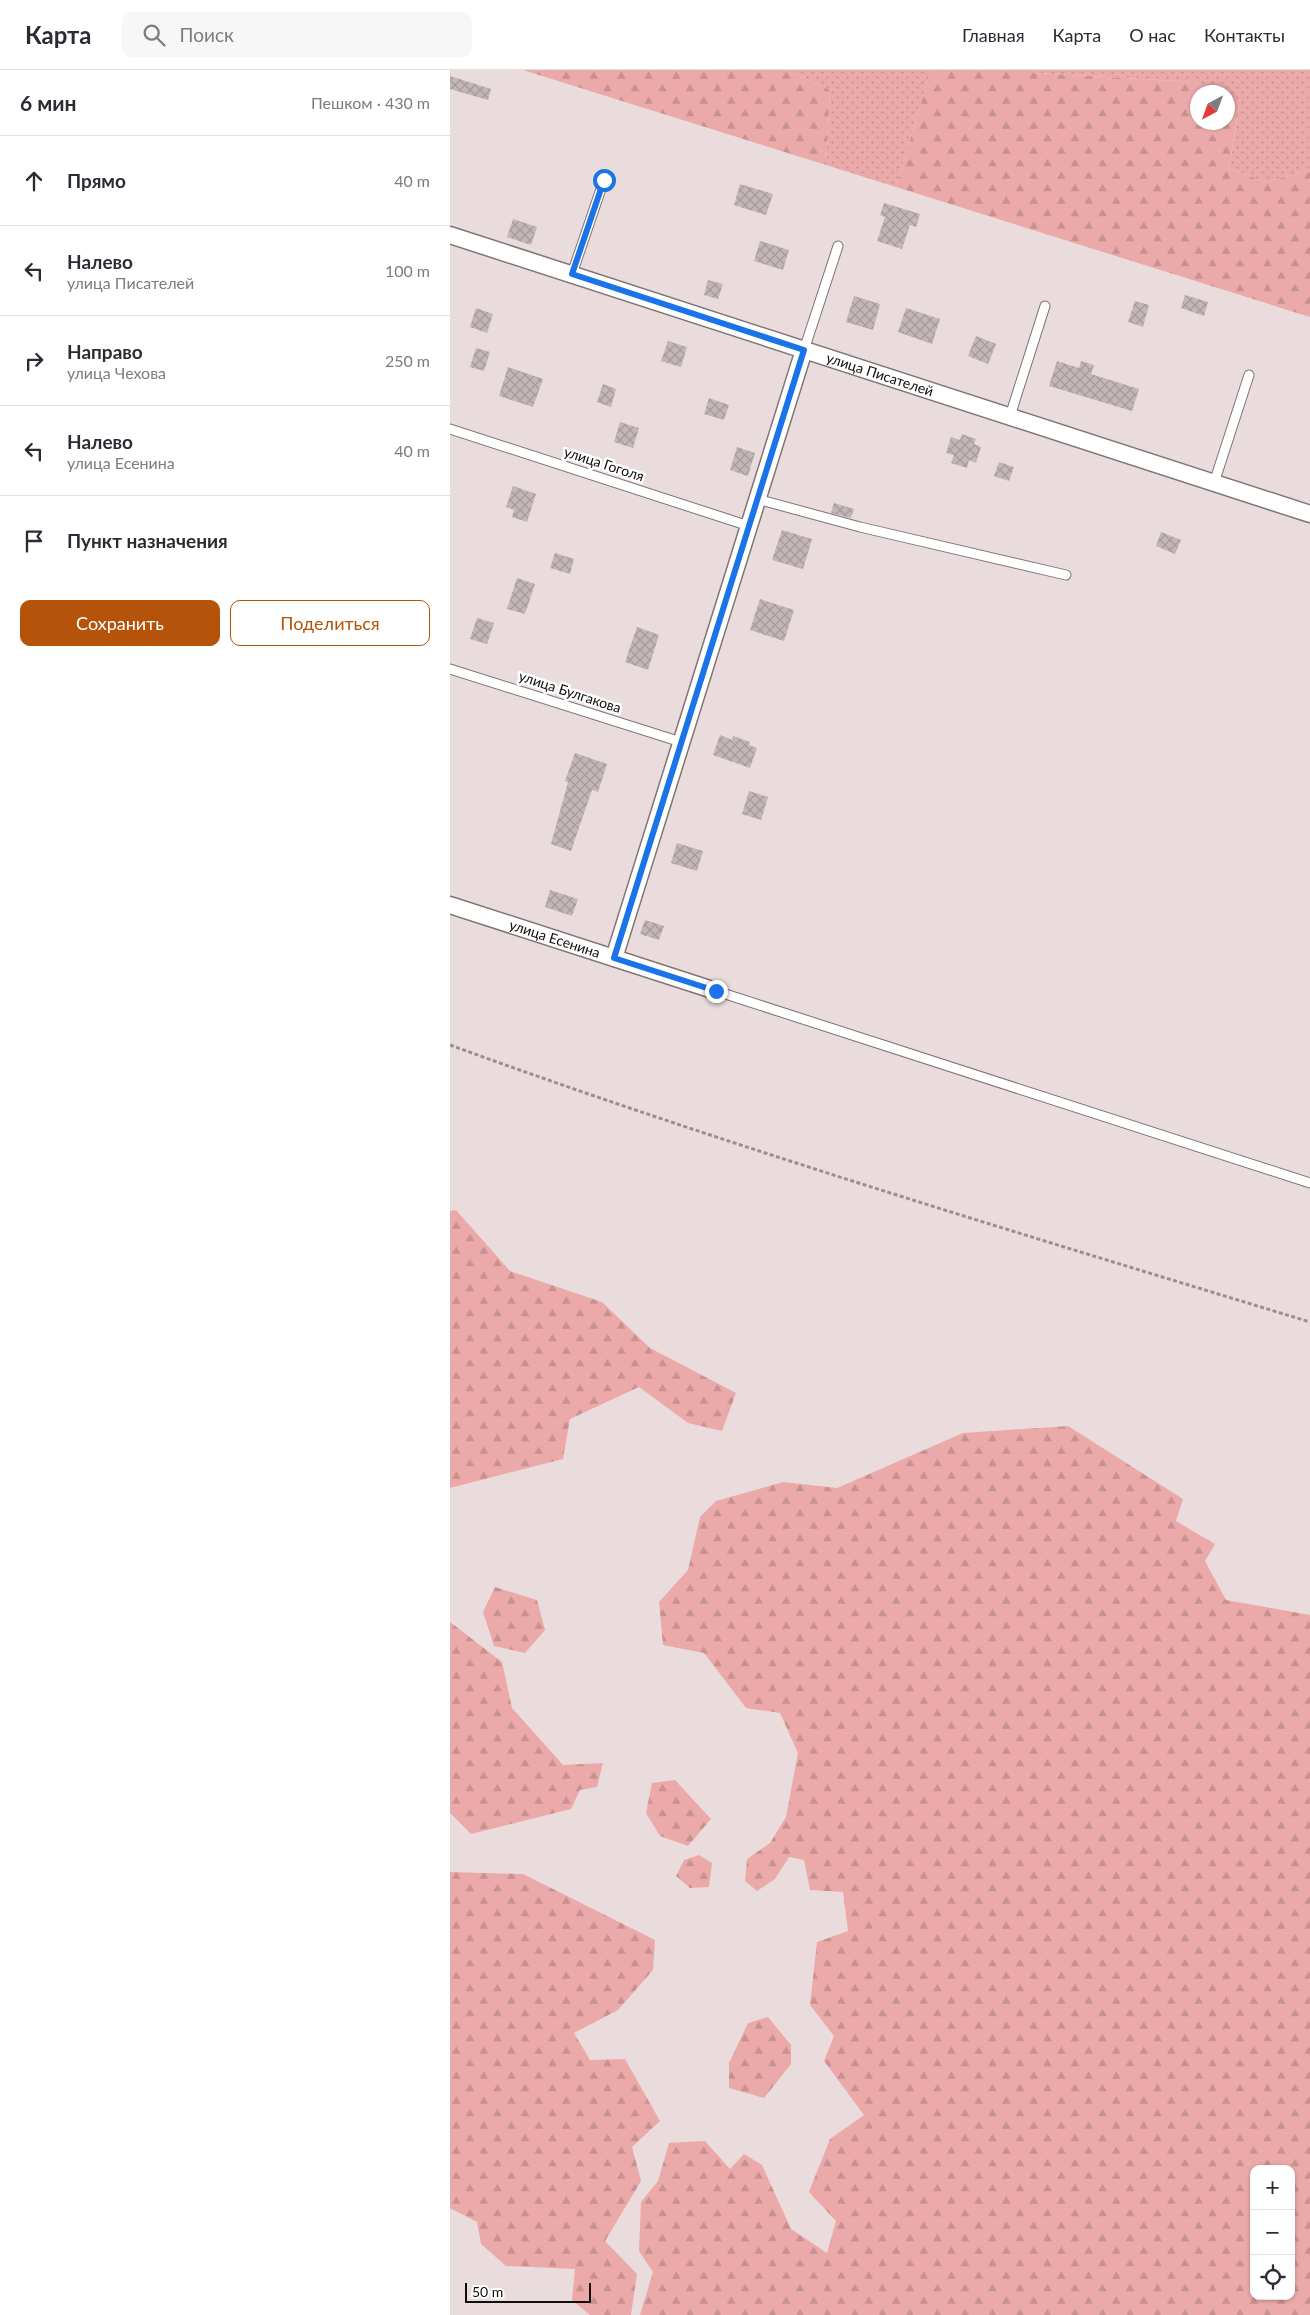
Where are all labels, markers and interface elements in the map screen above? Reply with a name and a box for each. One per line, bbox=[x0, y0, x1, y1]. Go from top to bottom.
search box bbox=[122, 12, 472, 57]
text: Карта bbox=[25, 20, 92, 49]
icon: search bbox=[140, 21, 168, 49]
text: Поиск bbox=[180, 23, 234, 46]
text: Главная bbox=[962, 24, 1025, 46]
text: Карта bbox=[1053, 24, 1101, 46]
text: О нас bbox=[1129, 24, 1176, 46]
text: Контакты bbox=[1204, 24, 1285, 46]
north arrow bbox=[1190, 85, 1235, 130]
text: 6 мин bbox=[20, 90, 77, 115]
text: Пешком · 430 m bbox=[311, 93, 430, 112]
icon: ahead bbox=[20, 167, 48, 195]
text: Прямо bbox=[67, 169, 126, 192]
route start bbox=[593, 169, 616, 192]
text: 40 m bbox=[394, 171, 430, 190]
text: Налево bbox=[67, 250, 133, 273]
icon: left bbox=[20, 257, 48, 285]
text: 100 m bbox=[385, 261, 430, 280]
text: улица Писателей bbox=[67, 273, 194, 292]
text: Направо bbox=[67, 340, 143, 363]
icon: right bbox=[20, 347, 48, 375]
street label: улица Писателей bbox=[824, 349, 936, 399]
text: 250 m bbox=[385, 351, 430, 370]
text: улица Чехова bbox=[67, 363, 166, 382]
text: Налево bbox=[67, 430, 133, 453]
icon: left bbox=[20, 437, 48, 465]
text: 40 m bbox=[394, 441, 430, 460]
street label: улица Гоголя bbox=[562, 443, 646, 484]
text: улица Есенина bbox=[67, 453, 175, 472]
icon: arrive bbox=[20, 527, 48, 555]
text: Пункт назначения bbox=[67, 529, 228, 552]
button: Сохранить bbox=[20, 600, 220, 646]
button: Поделиться bbox=[230, 600, 430, 646]
street label: улица Булгакова bbox=[517, 667, 623, 716]
street label: улица Есенина bbox=[507, 916, 602, 961]
route end bbox=[705, 980, 728, 1003]
map controls bbox=[1250, 2165, 1295, 2300]
button: + bbox=[1250, 2165, 1295, 2210]
button: − bbox=[1250, 2210, 1295, 2255]
button: locate bbox=[1250, 2255, 1295, 2300]
scale bar bbox=[465, 2280, 591, 2303]
text: 50 m bbox=[472, 2283, 503, 2300]

